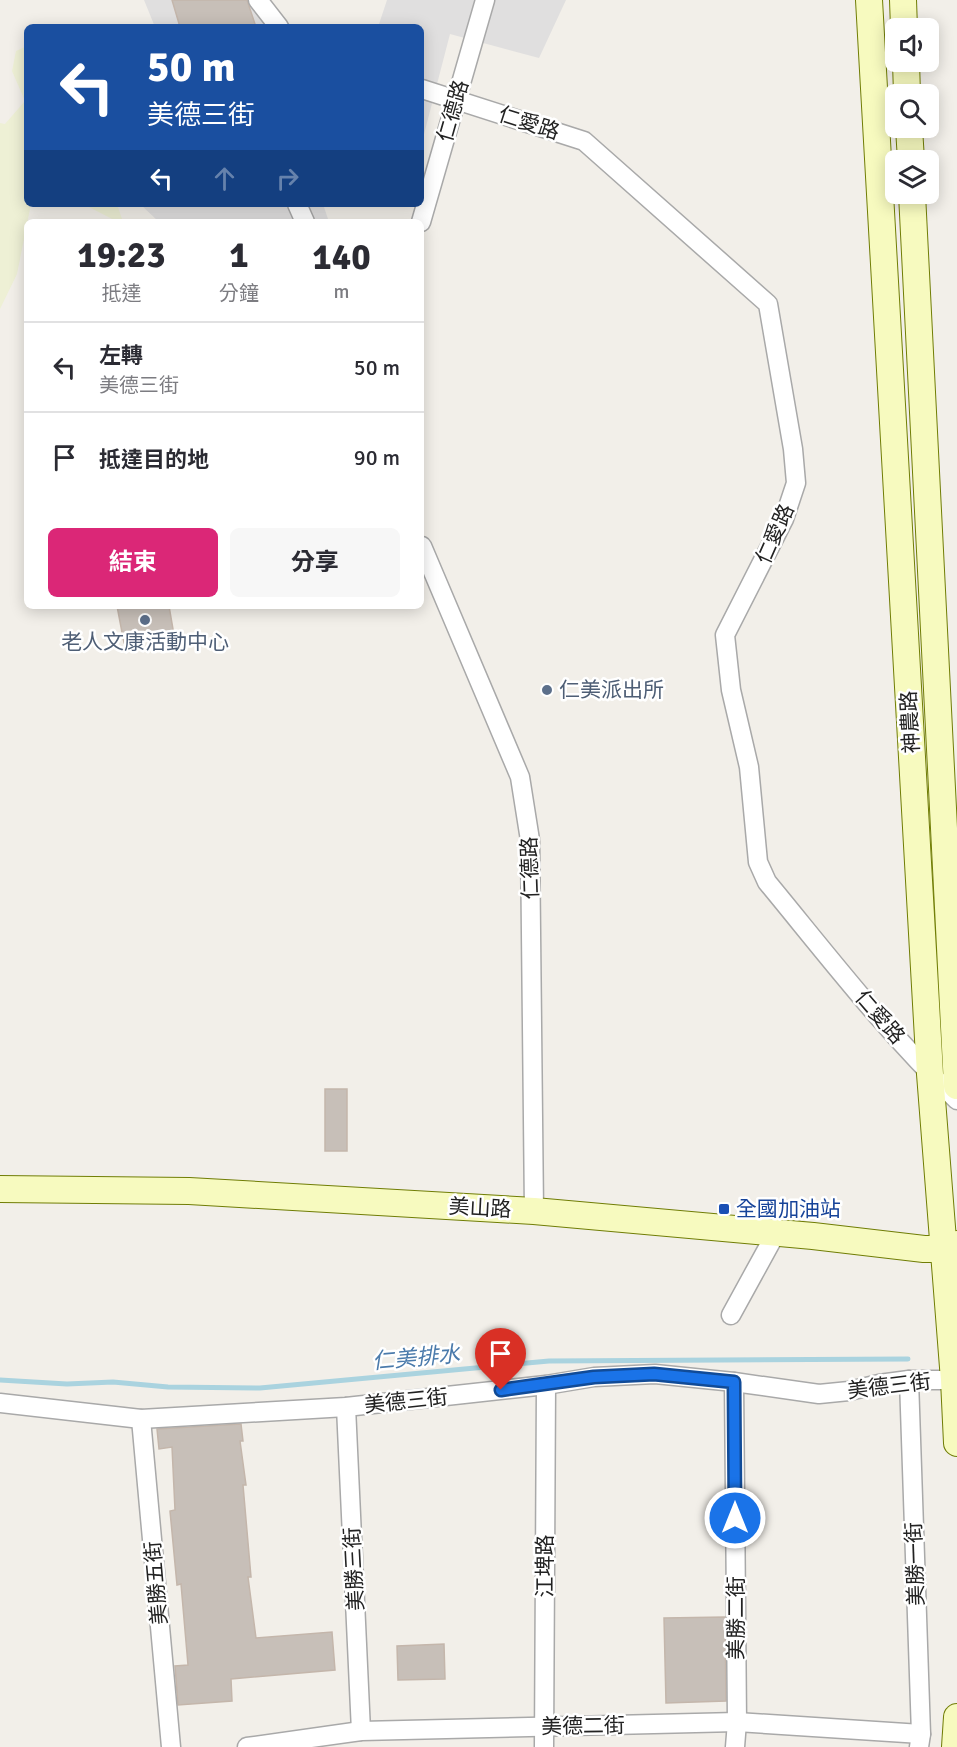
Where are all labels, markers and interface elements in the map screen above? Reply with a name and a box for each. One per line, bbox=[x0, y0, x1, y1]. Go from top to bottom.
map controls bbox=[885, 18, 939, 204]
button: sound bbox=[885, 18, 939, 72]
text: 50 m bbox=[147, 42, 236, 93]
icon: left bbox=[48, 48, 126, 126]
street label: 仁德路 bbox=[432, 77, 474, 145]
button: search bbox=[885, 84, 939, 138]
text: 美德三街 bbox=[147, 99, 255, 132]
street label: 仁愛路 bbox=[495, 101, 563, 145]
button: layers bbox=[885, 150, 939, 204]
icon: left bbox=[145, 162, 178, 195]
icon: ahead bbox=[208, 162, 241, 195]
icon: right bbox=[271, 162, 304, 195]
text: 19:23 bbox=[77, 233, 166, 278]
text: 1 bbox=[229, 233, 249, 278]
text: 140 bbox=[312, 235, 371, 280]
text: m bbox=[334, 279, 349, 304]
text: 抵達 bbox=[102, 281, 142, 306]
text: 分鐘 bbox=[219, 281, 259, 306]
text: 左轉 bbox=[99, 342, 143, 369]
icon: left bbox=[48, 351, 81, 384]
text: 50 m bbox=[354, 354, 400, 381]
text: 美德三街 bbox=[99, 373, 179, 398]
icon: arrive bbox=[48, 441, 81, 474]
text: 90 m bbox=[354, 444, 400, 471]
text: 抵達目的地 bbox=[99, 446, 209, 473]
street label: 仁愛路 bbox=[750, 500, 800, 568]
button: 結束 bbox=[48, 528, 218, 597]
button: 分享 bbox=[230, 528, 400, 597]
marker: 老人文康活動中心 bbox=[138, 613, 152, 627]
place label: 老人文康活動中心 bbox=[61, 629, 229, 655]
place label: 仁美派出所 bbox=[559, 677, 664, 703]
marker: 仁美派出所 bbox=[540, 683, 554, 697]
street label: 神農路 bbox=[895, 690, 925, 754]
street label: 仁德路 bbox=[516, 836, 544, 900]
street label: 仁愛路 bbox=[850, 985, 910, 1049]
street label: 美山路 bbox=[448, 1193, 512, 1223]
place label: 全國加油站 bbox=[736, 1196, 841, 1222]
marker: 全國加油站 bbox=[717, 1202, 731, 1216]
pin bbox=[475, 1328, 526, 1390]
icon: arrive bbox=[484, 1337, 517, 1370]
water label: 仁美排水 bbox=[371, 1340, 462, 1375]
street label: 美德三街 bbox=[846, 1368, 932, 1404]
street label: 美德三街 bbox=[363, 1384, 449, 1418]
position arrow bbox=[703, 1486, 767, 1550]
street label: 美勝一街 bbox=[901, 1522, 929, 1606]
street label: 美勝三街 bbox=[339, 1526, 369, 1612]
street label: 江埤路 bbox=[532, 1535, 558, 1598]
street label: 美勝五街 bbox=[139, 1540, 173, 1626]
street label: 美勝二街 bbox=[723, 1576, 749, 1660]
street label: 美德二街 bbox=[541, 1712, 625, 1740]

